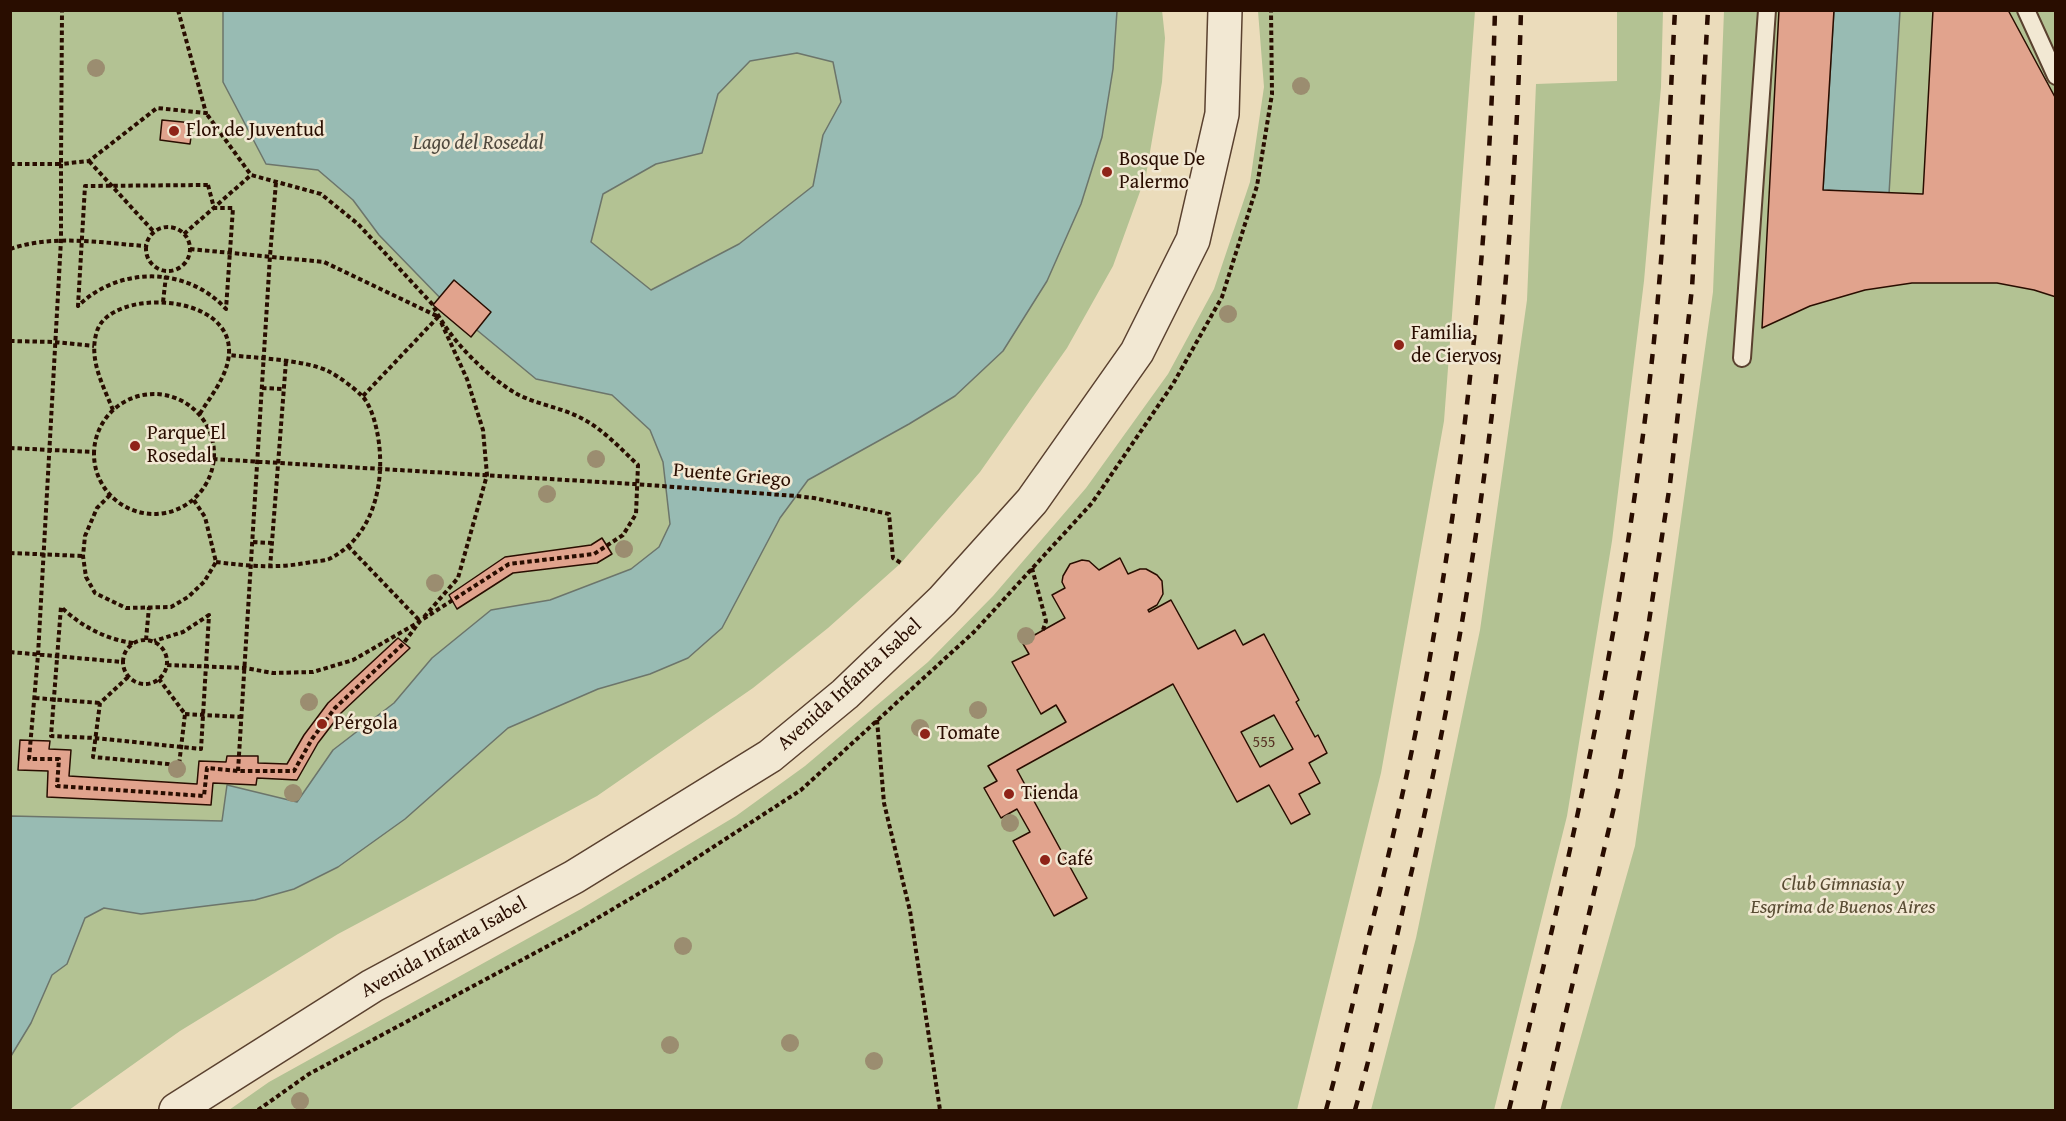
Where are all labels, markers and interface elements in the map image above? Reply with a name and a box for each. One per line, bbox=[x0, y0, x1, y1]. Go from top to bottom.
place label: Flor de Juventud bbox=[186, 119, 324, 143]
marker: Flor de Juventud bbox=[167, 124, 181, 138]
water label: Lago del Rosedal bbox=[412, 131, 544, 157]
place label: Bosque De Palermo bbox=[1119, 148, 1205, 195]
marker: Bosque De Palermo bbox=[1100, 165, 1114, 179]
place label: Familia de Ciervos bbox=[1411, 322, 1497, 369]
marker: Familia de Ciervos bbox=[1392, 338, 1406, 352]
place label: Parque El Rosedal bbox=[147, 422, 226, 469]
marker: Parque El Rosedal bbox=[128, 439, 142, 453]
street label: Puente Griego bbox=[672, 459, 792, 493]
street label: Avenida Infanta Isabel bbox=[773, 614, 927, 756]
place label: Pérgola bbox=[334, 712, 398, 736]
marker: Pérgola bbox=[315, 717, 329, 731]
place label: Tomate bbox=[937, 722, 1000, 746]
marker: Tomate bbox=[918, 727, 932, 741]
house number: 555 bbox=[1252, 733, 1276, 753]
place label: Tienda bbox=[1021, 782, 1079, 806]
marker: Tienda bbox=[1002, 787, 1016, 801]
place label: Café bbox=[1057, 848, 1093, 872]
marker: Café bbox=[1038, 853, 1052, 867]
park label: Club Gimnasia y Esgrima de Buenos Aires bbox=[1751, 873, 1935, 920]
street label: Avenida Infanta Isabel bbox=[357, 892, 531, 1004]

